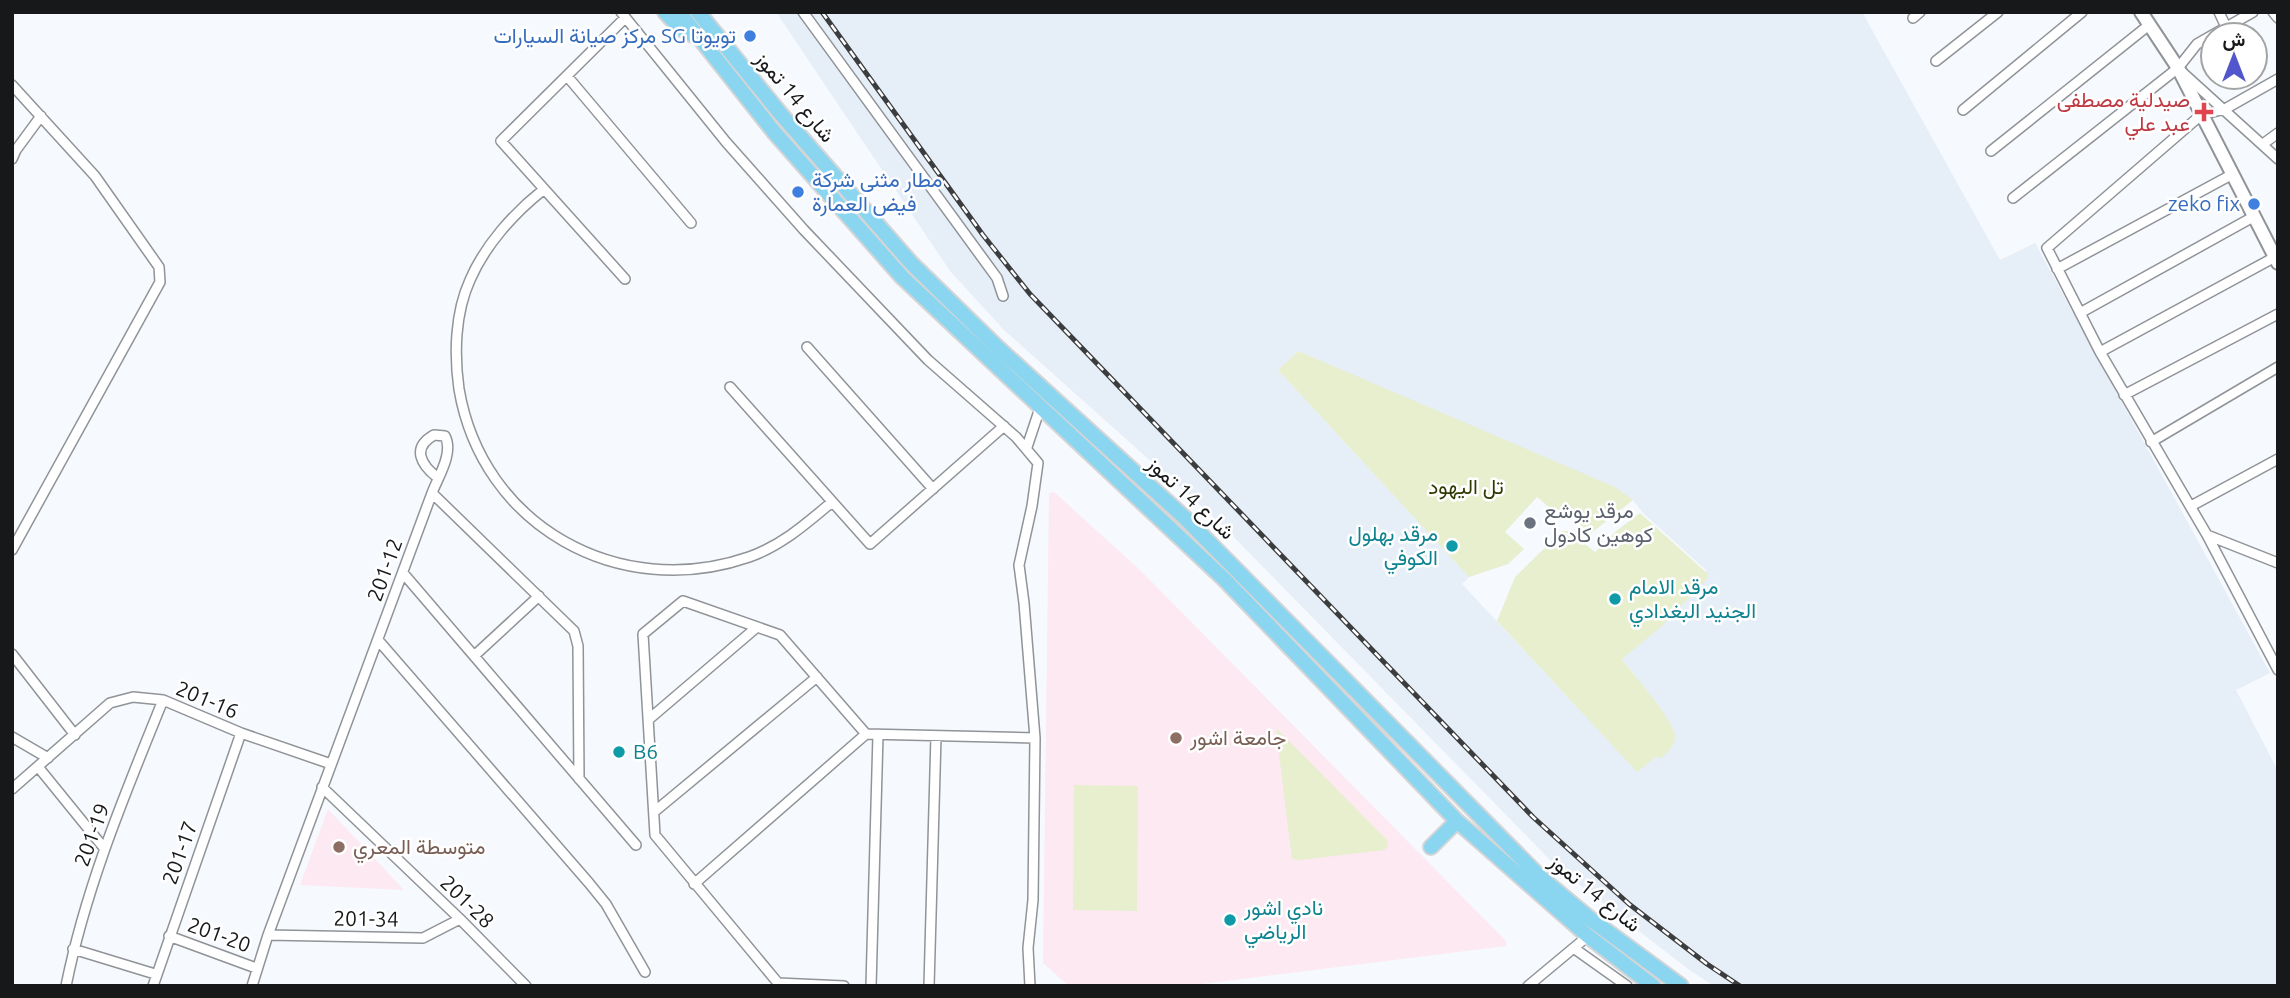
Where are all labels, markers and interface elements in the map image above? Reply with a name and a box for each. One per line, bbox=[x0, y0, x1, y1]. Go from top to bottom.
north arrow bbox=[2199, 21, 2269, 91]
place label: مركز صيانة السيارات SG تويوتا bbox=[493, 23, 736, 49]
marker: مركز صيانة السيارات SG تويوتا bbox=[742, 28, 758, 44]
text: ش bbox=[2223, 28, 2246, 51]
street label: شارع 14 تموز bbox=[748, 46, 840, 148]
place label: صيدلية مصطفى عبد علي bbox=[2057, 87, 2190, 141]
marker: صيدلية مصطفى عبد علي bbox=[2196, 104, 2212, 120]
place label: مطار مثنى شركة فيض العمارة bbox=[812, 167, 943, 217]
marker: مطار مثنى شركة فيض العمارة bbox=[790, 184, 806, 200]
place label: zeko fix bbox=[2168, 191, 2240, 215]
marker: zeko fix bbox=[2246, 196, 2262, 212]
street label: شارع 14 تموز bbox=[1140, 450, 1240, 546]
park label: تل اليهود bbox=[1428, 474, 1504, 500]
place label: مرقد يوشع كوهين كادول bbox=[1544, 498, 1653, 548]
marker: مرقد يوشع كوهين كادول bbox=[1522, 515, 1538, 531]
place label: مرقد بهلول الكوفي bbox=[1348, 521, 1438, 575]
street label: 201-12 bbox=[362, 535, 407, 604]
marker: مرقد بهلول الكوفي bbox=[1444, 538, 1460, 554]
place label: مرقد الامام الجنيد البغدادي bbox=[1629, 574, 1756, 628]
marker: مرقد الامام الجنيد البغدادي bbox=[1607, 591, 1623, 607]
street label: 201-16 bbox=[173, 675, 242, 723]
place label: جامعة اشور bbox=[1189, 725, 1286, 751]
marker: جامعة اشور bbox=[1168, 730, 1184, 746]
place label: B6 bbox=[633, 739, 658, 763]
marker: B6 bbox=[611, 744, 627, 760]
street label: 201-19 bbox=[69, 800, 114, 869]
street label: 201-17 bbox=[157, 818, 202, 887]
place label: متوسطة المعري bbox=[353, 834, 485, 864]
marker: متوسطة المعري bbox=[331, 839, 347, 855]
street label: شارع 14 تموز bbox=[1542, 847, 1646, 939]
street label: 201-28 bbox=[436, 870, 500, 933]
place label: نادي اشور الرياضي bbox=[1243, 895, 1323, 949]
street label: 201-34 bbox=[333, 905, 399, 931]
street label: 201-20 bbox=[185, 912, 254, 957]
marker: نادي اشور الرياضي bbox=[1222, 912, 1238, 928]

